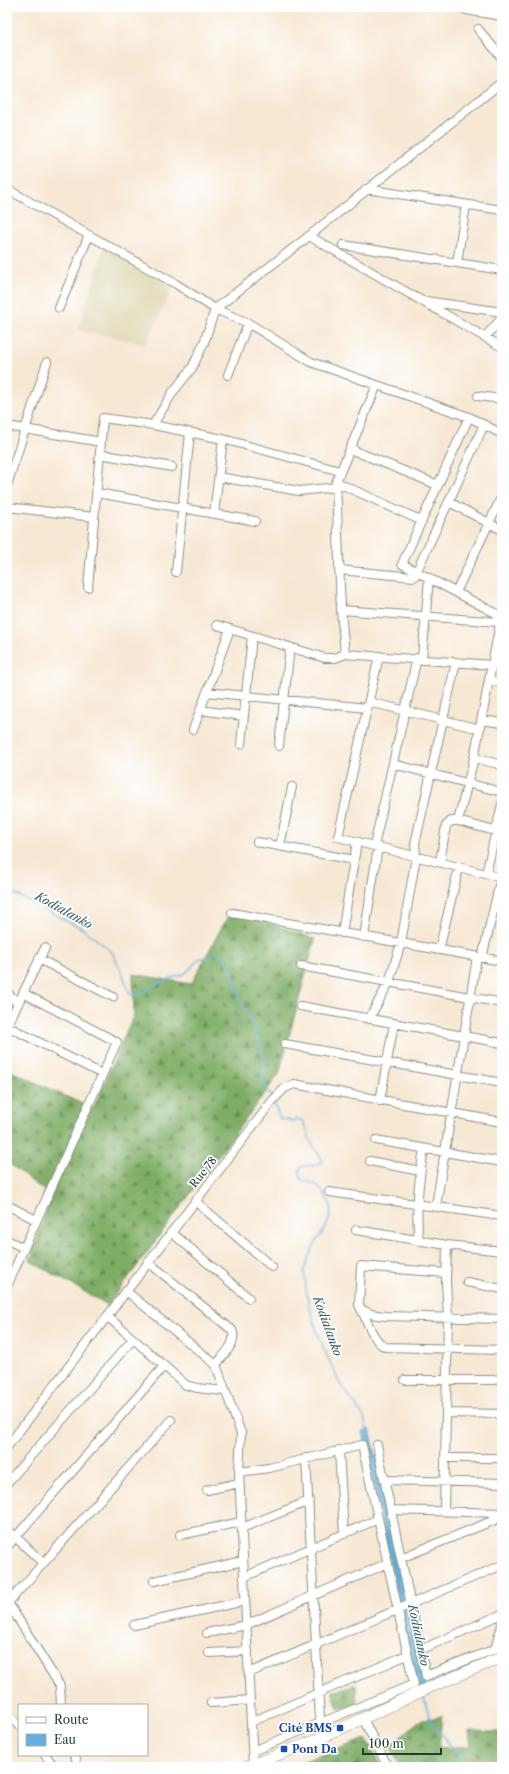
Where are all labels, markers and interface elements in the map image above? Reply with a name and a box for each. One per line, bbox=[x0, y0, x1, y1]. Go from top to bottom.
water label: Kodialanko bbox=[32, 888, 95, 932]
street label: Rue 78 bbox=[186, 1154, 220, 1190]
water label: Kodialanko bbox=[310, 1293, 346, 1358]
water label: Kodialanko bbox=[405, 1602, 433, 1668]
legend bbox=[18, 1704, 148, 1756]
text: Route bbox=[54, 1712, 89, 1727]
place label: Cité BMS bbox=[279, 1721, 332, 1735]
marker: Cité BMS bbox=[335, 1723, 345, 1733]
scale bar bbox=[363, 1730, 441, 1756]
text: Eau bbox=[54, 1732, 77, 1747]
text: 100 m bbox=[369, 1736, 404, 1751]
place label: Pont Da bbox=[292, 1742, 337, 1756]
marker: Pont Da bbox=[279, 1744, 289, 1754]

